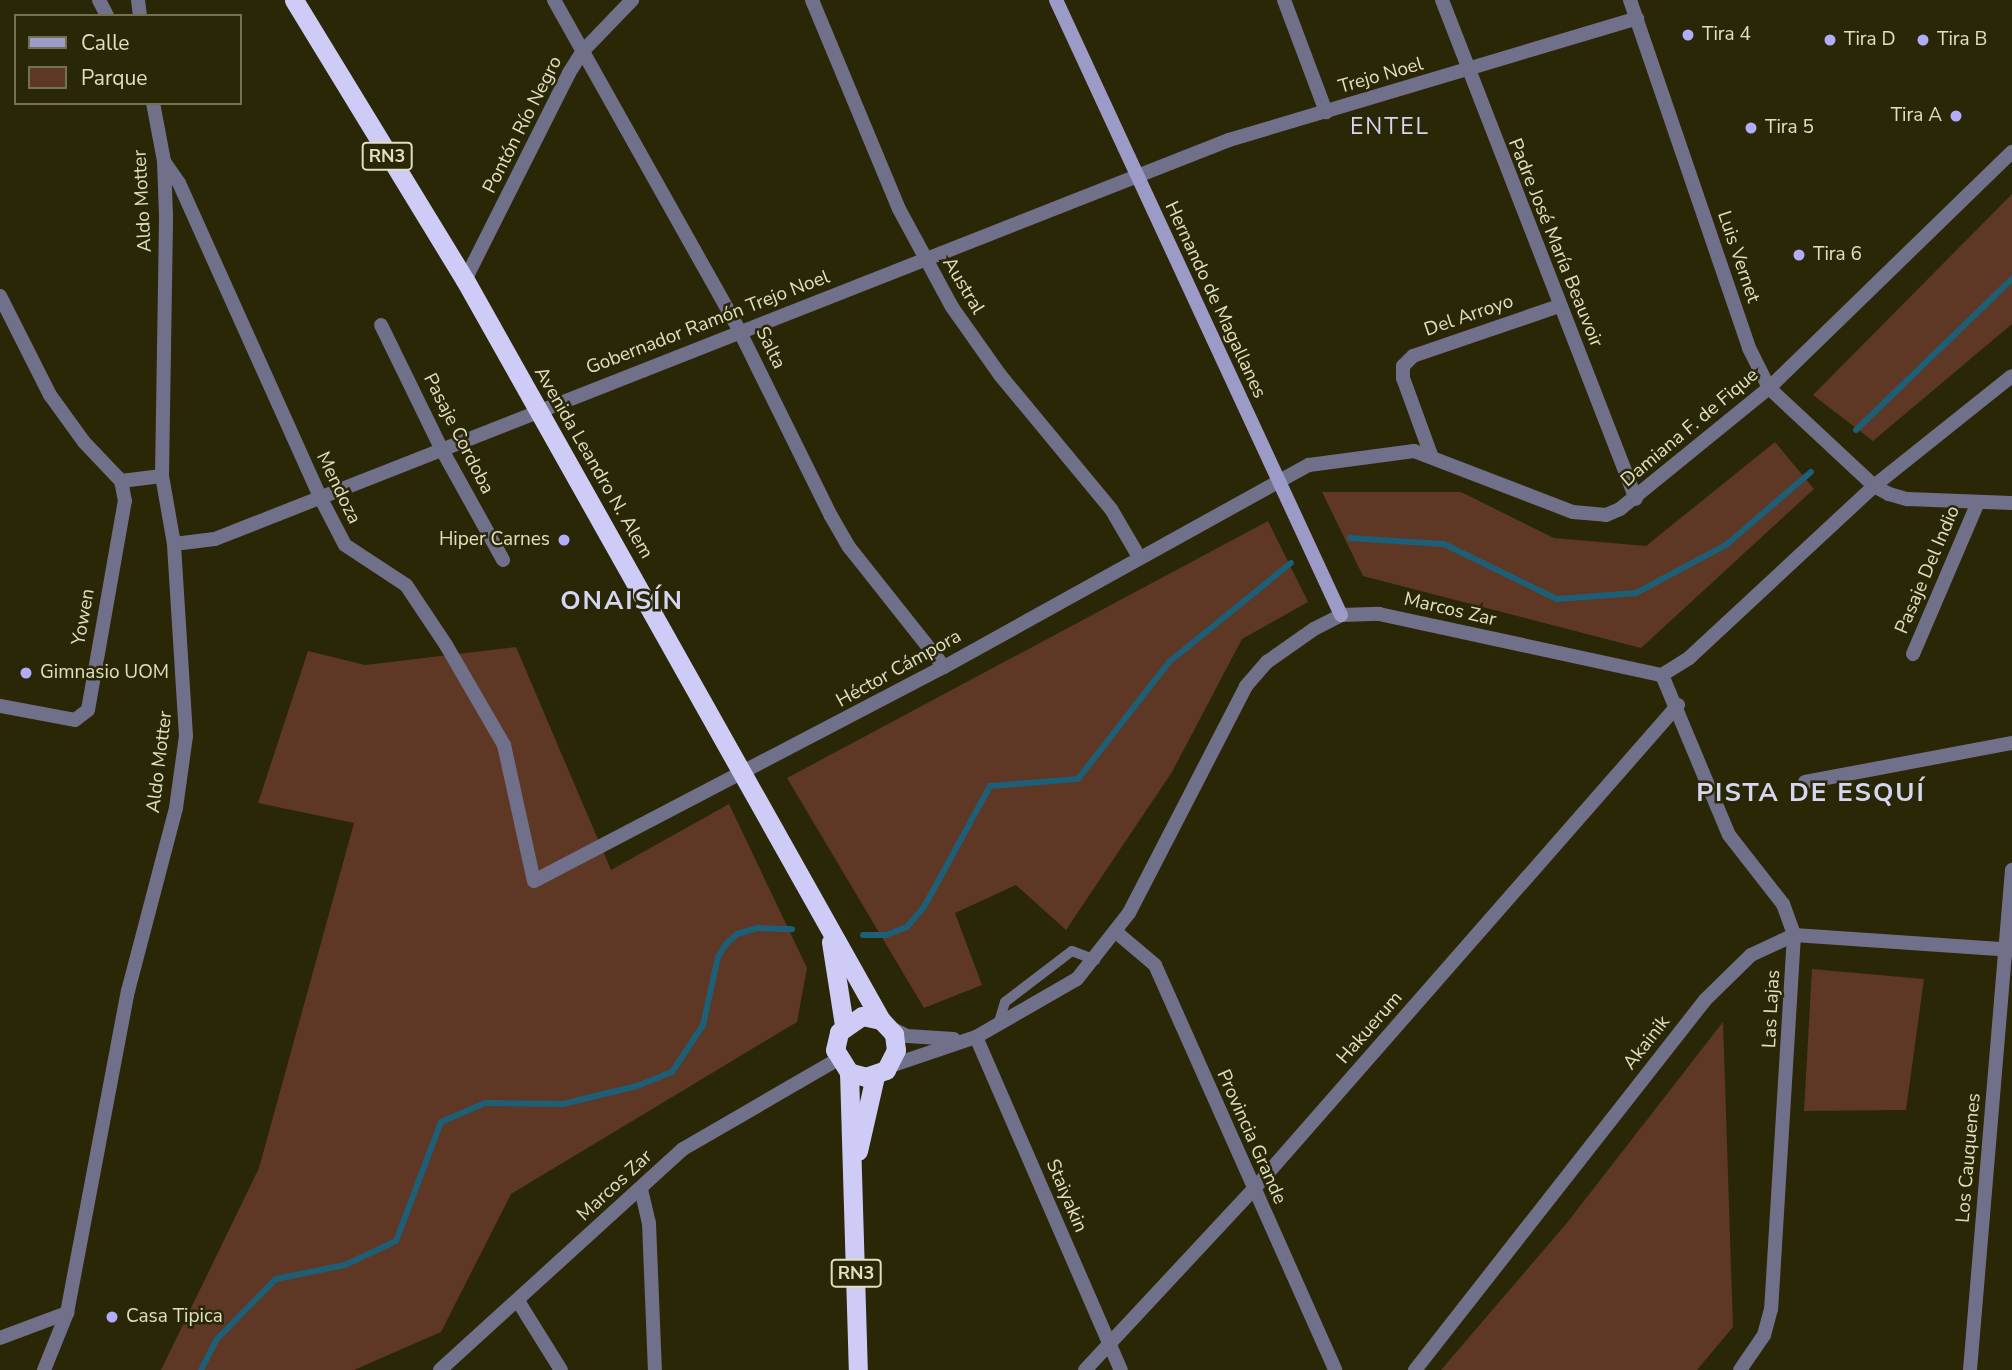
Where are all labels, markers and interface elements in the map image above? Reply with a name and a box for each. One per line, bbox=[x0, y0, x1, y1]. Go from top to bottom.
legend bbox=[14, 14, 242, 105]
place label: Tira 4 bbox=[1702, 24, 1751, 46]
marker: Tira 4 bbox=[1680, 27, 1696, 43]
text: Calle bbox=[81, 29, 129, 57]
place label: Tira D bbox=[1844, 29, 1896, 51]
place label: Tira B bbox=[1937, 29, 1987, 51]
marker: Tira D bbox=[1822, 32, 1838, 48]
marker: Tira B bbox=[1915, 32, 1931, 48]
street label: Pontón Río Negro bbox=[479, 53, 567, 197]
street label: Trejo Noel bbox=[1336, 53, 1426, 99]
text: Parque bbox=[81, 64, 148, 92]
place label: Tira A bbox=[1891, 105, 1942, 127]
marker: Tira A bbox=[1948, 108, 1964, 124]
district label: ENTEL bbox=[1351, 113, 1429, 141]
place label: Tira 5 bbox=[1765, 117, 1814, 139]
marker: Tira 5 bbox=[1743, 120, 1759, 136]
street label: Padre José María Beauvoir bbox=[1503, 135, 1607, 351]
road number: RN3 bbox=[361, 141, 413, 170]
street label: Aldo Motter bbox=[129, 149, 157, 253]
street label: Hernando de Magallanes bbox=[1159, 198, 1271, 402]
street label: Luis Vernet bbox=[1712, 208, 1764, 306]
place label: Tira 6 bbox=[1813, 244, 1862, 266]
marker: Tira 6 bbox=[1791, 247, 1807, 263]
street label: Austral bbox=[937, 253, 989, 319]
street label: Gobernador Ramón Trejo Noel bbox=[583, 266, 833, 380]
street label: Del Arroyo bbox=[1421, 290, 1517, 342]
street label: Salta bbox=[750, 323, 790, 373]
street label: Avenida Leandro N. Alem bbox=[529, 363, 657, 563]
street label: Damiana F. de Fique bbox=[1617, 364, 1763, 492]
street label: Pasaje Cordoba bbox=[418, 370, 498, 498]
street label: Mendoza bbox=[311, 448, 365, 528]
street label: Pasaje Del Indio bbox=[1891, 503, 1965, 637]
place label: Hiper Carnes bbox=[439, 529, 550, 551]
marker: Hiper Carnes bbox=[556, 532, 572, 548]
district label: ONAISÍN bbox=[561, 585, 683, 617]
street label: Yowen bbox=[68, 587, 100, 647]
street label: Marcos Zar bbox=[1402, 588, 1498, 632]
street label: Héctor Cámpora bbox=[833, 625, 965, 713]
place label: Gimnasio UOM bbox=[40, 662, 169, 684]
marker: Gimnasio UOM bbox=[18, 665, 34, 681]
street label: Aldo Motter bbox=[142, 710, 178, 814]
district label: PISTA DE ESQUÍ bbox=[1698, 777, 1924, 809]
street label: Las Lajas bbox=[1759, 969, 1785, 1049]
street label: Hakuerum bbox=[1332, 987, 1408, 1069]
street label: Akainik bbox=[1619, 1011, 1675, 1075]
street label: Provincia Grande bbox=[1211, 1066, 1291, 1208]
street label: Los Cauquenes bbox=[1952, 1092, 1986, 1224]
street label: Marcos Zar bbox=[573, 1146, 657, 1226]
street label: Staiyakin bbox=[1040, 1156, 1092, 1236]
road number: RN3 bbox=[830, 1258, 882, 1288]
place label: Casa Tipica bbox=[126, 1306, 223, 1328]
marker: Casa Tipica bbox=[104, 1309, 120, 1325]

